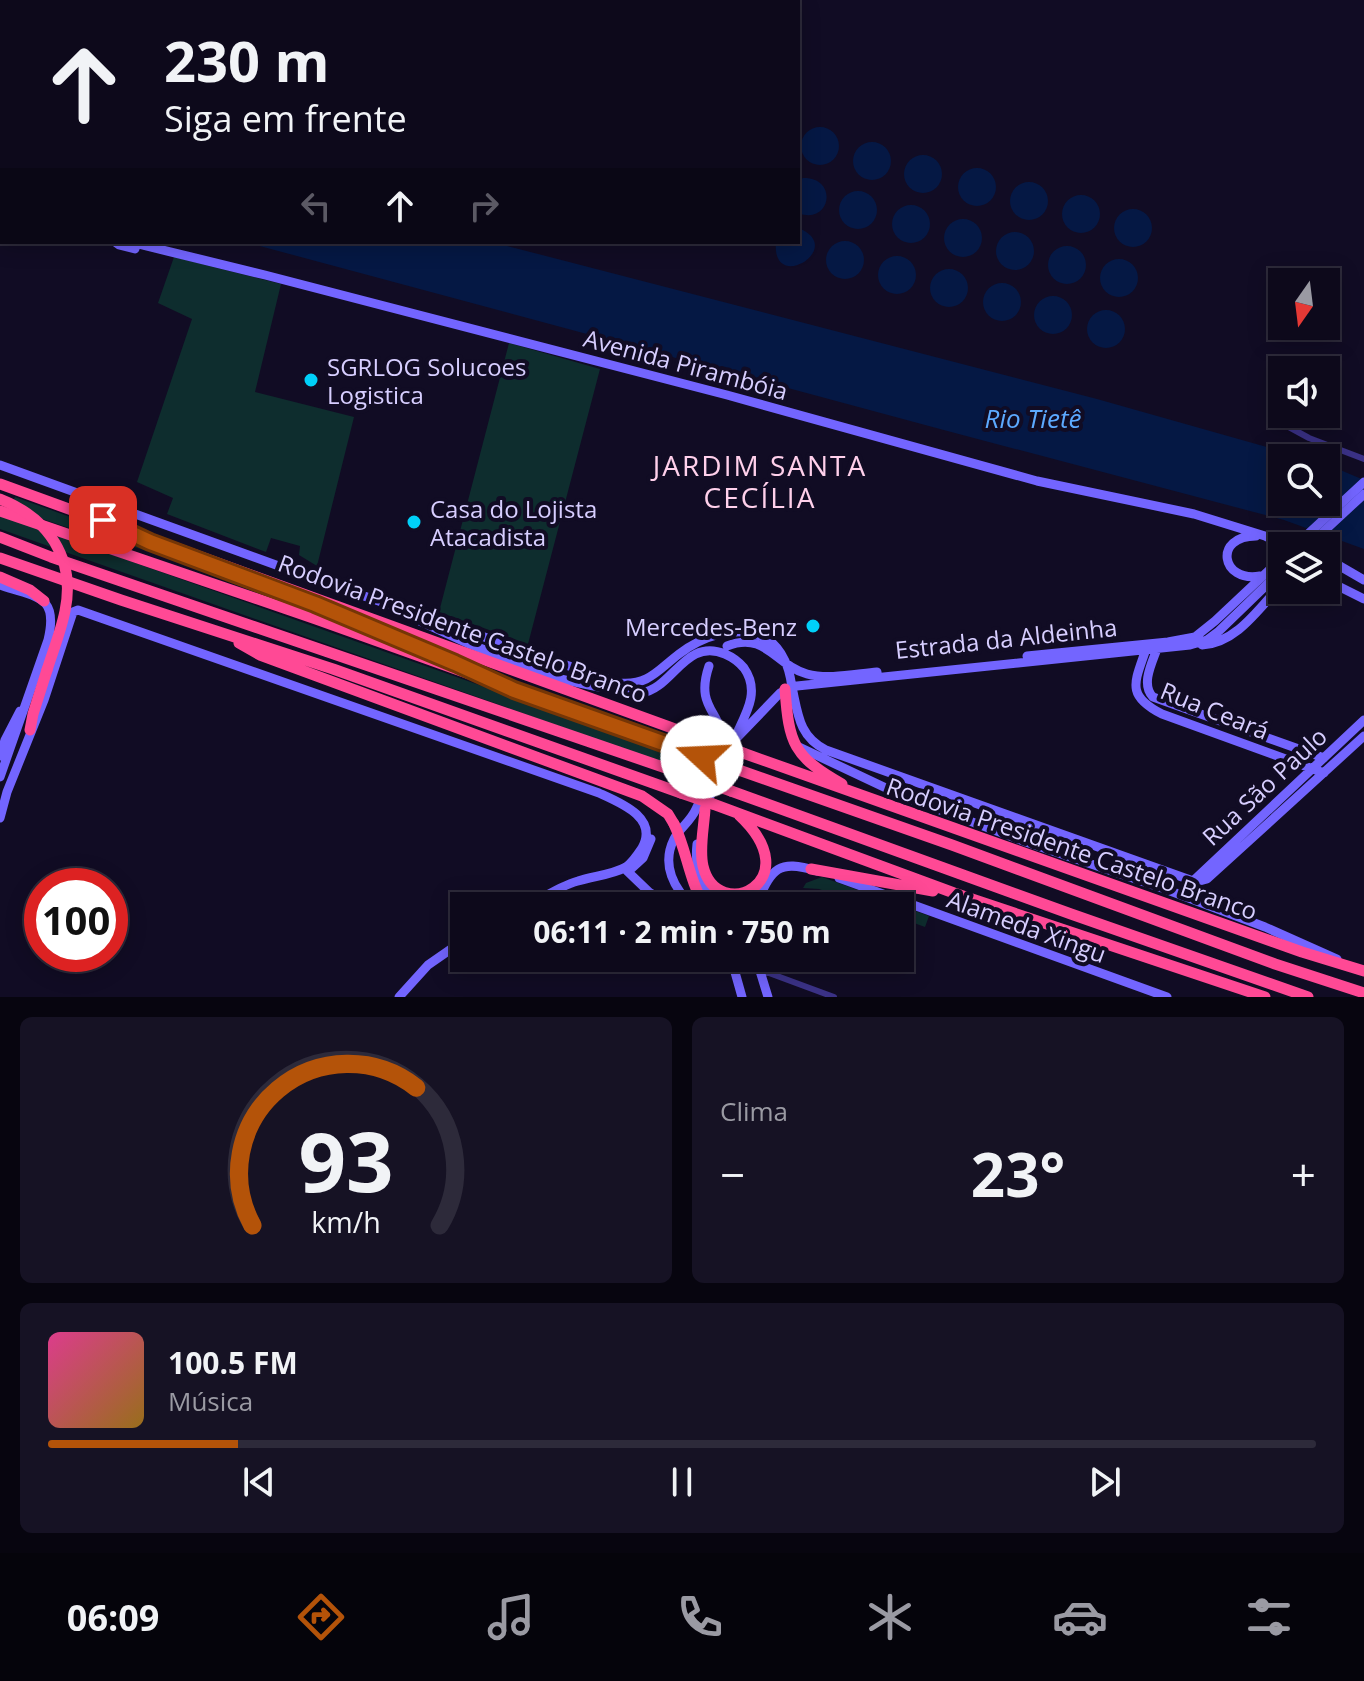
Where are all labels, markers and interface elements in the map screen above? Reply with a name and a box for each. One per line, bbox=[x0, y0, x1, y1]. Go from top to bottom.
text: 230 m bbox=[164, 22, 330, 98]
icon: ahead bbox=[32, 32, 136, 136]
text: Siga em frente bbox=[164, 94, 407, 143]
icon: left bbox=[294, 184, 338, 228]
icon: ahead bbox=[378, 184, 422, 228]
icon: right bbox=[462, 184, 506, 228]
north arrow bbox=[1268, 268, 1340, 340]
map controls bbox=[1268, 268, 1340, 604]
street label: Avenida Pirambóia bbox=[580, 321, 792, 407]
place label: SGRLOG Solucoes Logistica bbox=[327, 350, 527, 411]
button: sound bbox=[1268, 356, 1340, 428]
marker: SGRLOG Solucoes Logistica bbox=[302, 371, 320, 389]
water label: Rio Tietê bbox=[985, 400, 1081, 436]
button: search bbox=[1268, 444, 1340, 516]
district label: JARDIM SANTA CECÍLIA bbox=[650, 446, 867, 516]
pin bbox=[69, 486, 137, 554]
place label: Casa do Lojista Atacadista bbox=[430, 492, 597, 553]
icon: arrive bbox=[81, 498, 125, 542]
marker: Casa do Lojista Atacadista bbox=[405, 513, 423, 531]
button: layers bbox=[1268, 532, 1340, 604]
street label: Rodovia Presidente Castelo Branco bbox=[274, 546, 652, 710]
place label: Mercedes-Benz bbox=[625, 610, 797, 643]
street label: Estrada da Aldeinha bbox=[893, 610, 1119, 666]
marker: Mercedes-Benz bbox=[804, 617, 822, 635]
street label: Rua Ceará bbox=[1156, 673, 1274, 747]
position arrow bbox=[660, 715, 744, 799]
street label: Rua São Paulo bbox=[1195, 720, 1333, 852]
street label: Rodovia Presidente Castelo Branco bbox=[882, 769, 1262, 927]
speed limit sign: 100 bbox=[24, 868, 128, 972]
street label: Alameda Xingu bbox=[943, 882, 1111, 970]
text: 06:11 · 2 min · 750 m bbox=[533, 911, 831, 952]
text: Clima bbox=[720, 1093, 788, 1129]
text: 93 bbox=[298, 1103, 394, 1216]
text: 23° bbox=[971, 1133, 1065, 1215]
text: − bbox=[720, 1144, 745, 1204]
text: + bbox=[1291, 1144, 1316, 1204]
text: km/h bbox=[311, 1202, 381, 1241]
text: 100.5 FM bbox=[168, 1342, 298, 1383]
text: Música bbox=[168, 1383, 253, 1419]
icon: previous bbox=[237, 1460, 281, 1504]
icon: pause bbox=[660, 1460, 704, 1504]
icon: next bbox=[1083, 1460, 1127, 1504]
icon: directions bbox=[293, 1589, 349, 1645]
icon: music bbox=[483, 1589, 539, 1645]
icon: phone bbox=[672, 1589, 728, 1645]
icon: climate bbox=[862, 1589, 918, 1645]
icon: car bbox=[1052, 1589, 1108, 1645]
icon: filters bbox=[1241, 1589, 1297, 1645]
text: 06:09 bbox=[67, 1593, 159, 1642]

